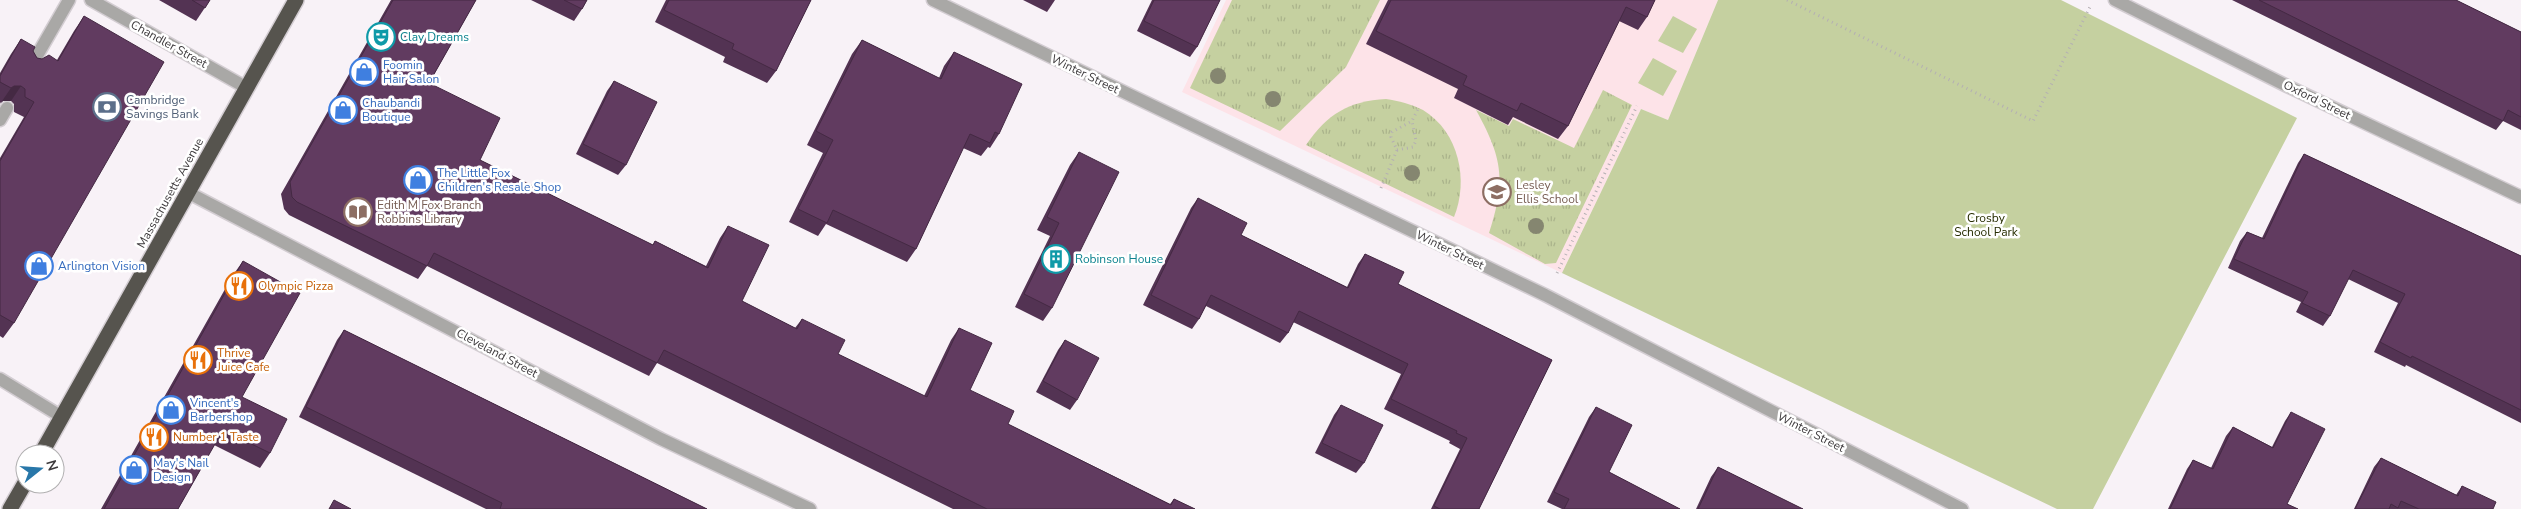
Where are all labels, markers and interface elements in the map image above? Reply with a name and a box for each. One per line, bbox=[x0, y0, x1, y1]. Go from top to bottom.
street label: Chandler Street bbox=[128, 16, 211, 72]
theatre icon: Clay Dreams bbox=[366, 22, 396, 52]
place label: Clay Dreams bbox=[400, 29, 469, 45]
street label: Winter Street bbox=[1048, 51, 1122, 98]
shop icon: Foomin Hair Salon bbox=[349, 57, 379, 87]
place label: Foomin Hair Salon bbox=[383, 57, 439, 87]
street label: Oxford Street bbox=[2281, 77, 2354, 124]
bank icon: Cambridge Savings Bank bbox=[92, 92, 122, 122]
place label: Cambridge Savings Bank bbox=[126, 92, 200, 122]
shop icon: Chaubandi Boutique bbox=[328, 95, 358, 125]
place label: Chaubandi Boutique bbox=[362, 95, 420, 125]
street label: Massachusetts Avenue bbox=[133, 135, 207, 251]
shop icon: The Little Fox Children's Resale Shop bbox=[403, 165, 433, 195]
place label: The Little Fox Children's Resale Shop bbox=[437, 165, 561, 195]
school or university icon: Lesley Ellis School bbox=[1482, 177, 1512, 207]
place label: Lesley Ellis School bbox=[1516, 177, 1579, 207]
library icon: Edith M Fox Branch Robbins Library bbox=[343, 197, 373, 227]
place label: Edith M Fox Branch Robbins Library bbox=[377, 197, 481, 227]
park label: Crosby School Park bbox=[1954, 210, 2019, 240]
street label: Winter Street bbox=[1413, 227, 1487, 274]
building icon: Robinson House bbox=[1041, 244, 1071, 274]
shop icon: Arlington Vision bbox=[24, 251, 54, 281]
place label: Robinson House bbox=[1075, 251, 1163, 267]
place label: Arlington Vision bbox=[58, 258, 145, 274]
restaurant icon: Olympic Pizza bbox=[224, 271, 254, 301]
place label: Olympic Pizza bbox=[258, 278, 333, 294]
street label: Cleveland Street bbox=[454, 325, 541, 382]
restaurant icon: Thrive Juice Cafe bbox=[183, 345, 213, 375]
place label: Thrive Juice Cafe bbox=[216, 345, 270, 375]
shop icon: Vincent's Barbershop bbox=[156, 395, 186, 425]
place label: Vincent's Barbershop bbox=[189, 395, 253, 425]
street label: Winter Street bbox=[1775, 408, 1848, 456]
restaurant icon: Number 1 Taste bbox=[139, 422, 169, 452]
place label: Number 1 Taste bbox=[173, 429, 259, 445]
north arrow bbox=[15, 444, 65, 494]
shop icon: May's Nail Design bbox=[119, 455, 149, 485]
place label: May's Nail Design bbox=[153, 455, 209, 485]
text: N bbox=[41, 458, 63, 473]

